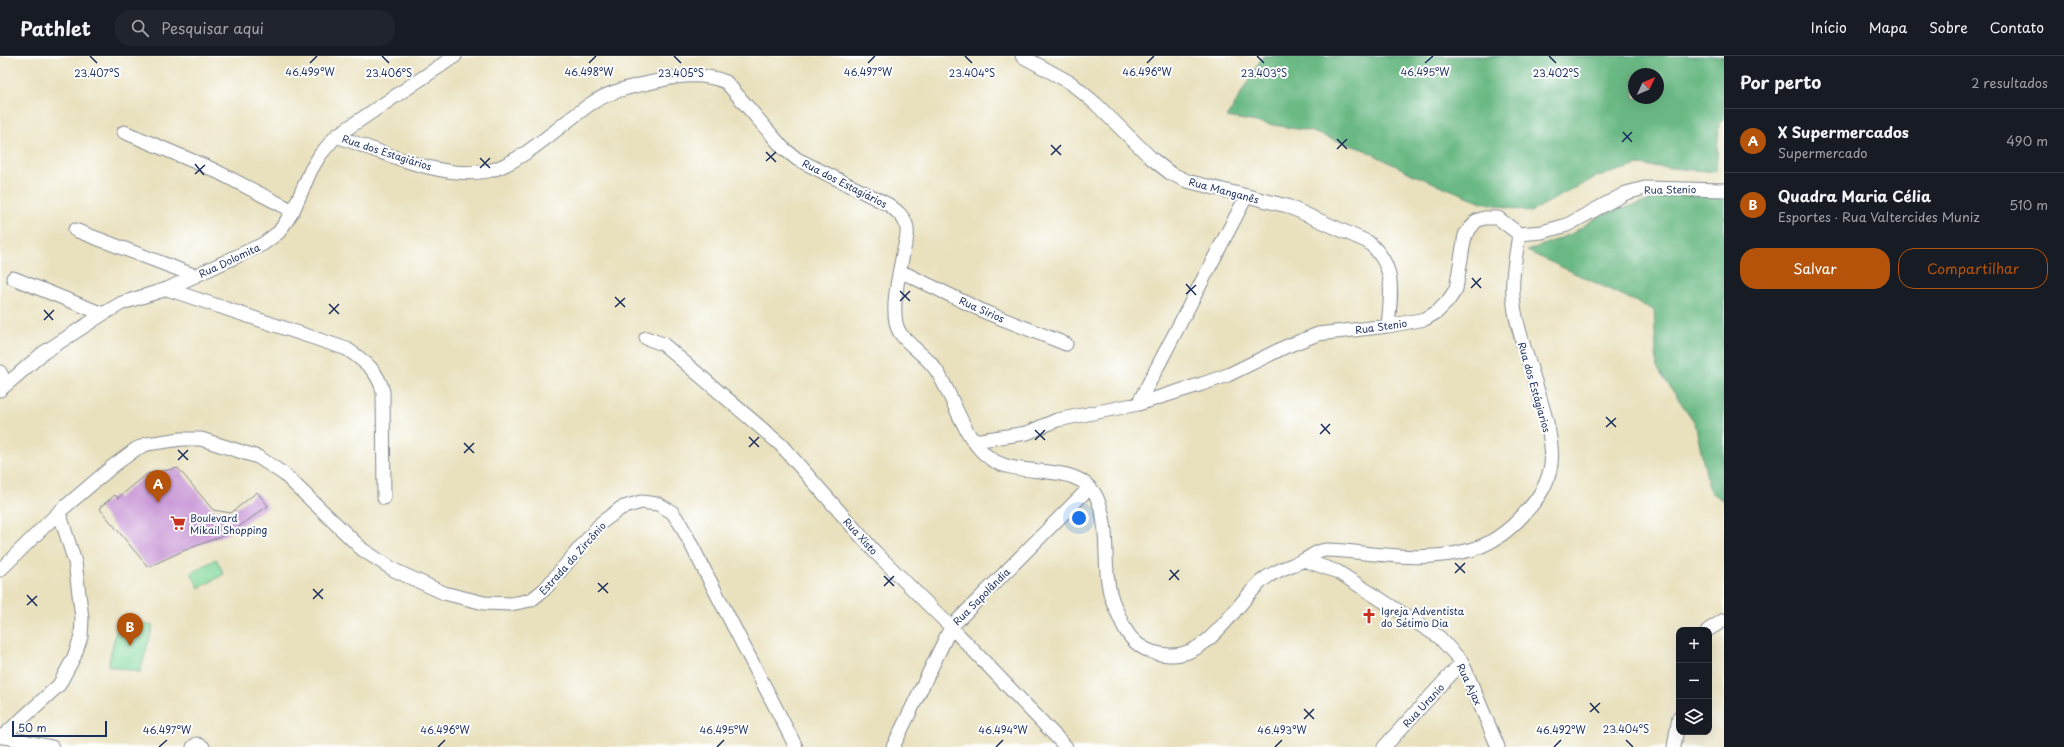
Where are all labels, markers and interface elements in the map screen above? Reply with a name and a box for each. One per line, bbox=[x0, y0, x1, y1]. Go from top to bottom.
search box bbox=[115, 10, 395, 46]
text: Pathlet bbox=[20, 14, 91, 42]
text: Pesquisar aqui bbox=[161, 16, 264, 39]
icon: search bbox=[129, 17, 151, 39]
text: Início bbox=[1811, 17, 1847, 38]
text: Mapa bbox=[1869, 17, 1907, 38]
text: Sobre bbox=[1929, 17, 1968, 38]
text: Contato bbox=[1990, 17, 2044, 38]
text: 46.499°W bbox=[285, 64, 335, 79]
text: 46.498°W bbox=[564, 64, 614, 79]
text: 46.497°W bbox=[844, 64, 893, 79]
text: 46.496°W bbox=[1122, 64, 1172, 79]
text: 46.495°W bbox=[1400, 64, 1450, 79]
text: 23.407°S bbox=[74, 65, 120, 80]
text: 23.406°S bbox=[366, 65, 412, 80]
text: 23.405°S bbox=[658, 65, 704, 80]
text: 23.404°S bbox=[949, 65, 995, 80]
text: 23.403°S bbox=[1241, 65, 1287, 80]
text: 23.402°S bbox=[1533, 65, 1579, 80]
north arrow bbox=[1628, 68, 1664, 104]
text: Por perto bbox=[1740, 69, 1821, 95]
text: 2 resultados bbox=[1971, 73, 2048, 92]
text: X Supermercados bbox=[1778, 120, 1909, 143]
street label: Rua dos Estagiários bbox=[340, 130, 434, 174]
text: A bbox=[1748, 131, 1758, 150]
text: 490 m bbox=[2006, 131, 2048, 150]
text: Supermercado bbox=[1778, 143, 1868, 162]
street label: Rua dos Estagiários bbox=[800, 155, 890, 211]
street label: Rua Manganês bbox=[1187, 173, 1261, 207]
street label: Rua Stenio bbox=[1644, 181, 1697, 197]
text: Quadra Maria Célia bbox=[1778, 184, 1931, 207]
text: B bbox=[1749, 195, 1757, 214]
text: 510 m bbox=[2009, 195, 2048, 214]
text: Esportes · Rua Valtercides Muniz bbox=[1778, 207, 1980, 226]
street label: Rua Dolomita bbox=[196, 239, 263, 281]
button: Salvar bbox=[1740, 248, 1890, 289]
button: Compartilhar bbox=[1898, 248, 2048, 289]
street label: Rua Sirios bbox=[957, 292, 1007, 326]
street label: Rua Stenio bbox=[1354, 315, 1408, 337]
street label: Rua dos Estágiarios bbox=[1515, 340, 1555, 434]
pin: A bbox=[145, 470, 171, 503]
your location bbox=[1069, 508, 1089, 528]
place label: Boulevard Mikail Shopping bbox=[190, 510, 267, 537]
supermarket icon: Boulevard Mikail Shopping bbox=[169, 514, 187, 532]
street label: Rua Xisto bbox=[840, 514, 882, 558]
street label: Estrada do Zircônio bbox=[535, 518, 609, 598]
street label: Rua Sapolândia bbox=[949, 563, 1014, 628]
place label: Igreja Adventista do Sétimo Dia bbox=[1381, 603, 1465, 630]
church icon: Igreja Adventista do Sétimo Dia bbox=[1360, 607, 1378, 625]
pin: B bbox=[117, 613, 143, 646]
map controls bbox=[1676, 627, 1712, 735]
button: + bbox=[1676, 627, 1712, 663]
street label: Rua Ajax bbox=[1454, 661, 1486, 707]
button: − bbox=[1676, 663, 1712, 699]
street label: Rua Uranio bbox=[1399, 679, 1448, 730]
button: layers bbox=[1676, 699, 1712, 735]
scale bar bbox=[12, 719, 107, 738]
text: 50 m bbox=[18, 719, 47, 736]
text: 23.404°S bbox=[1603, 721, 1649, 736]
text: 46.497°W bbox=[143, 722, 192, 737]
text: 46.496°W bbox=[420, 722, 470, 737]
text: 46.495°W bbox=[699, 722, 749, 737]
text: 46.494°W bbox=[978, 722, 1028, 737]
text: 46.493°W bbox=[1257, 722, 1307, 737]
text: 46.492°W bbox=[1536, 722, 1586, 737]

